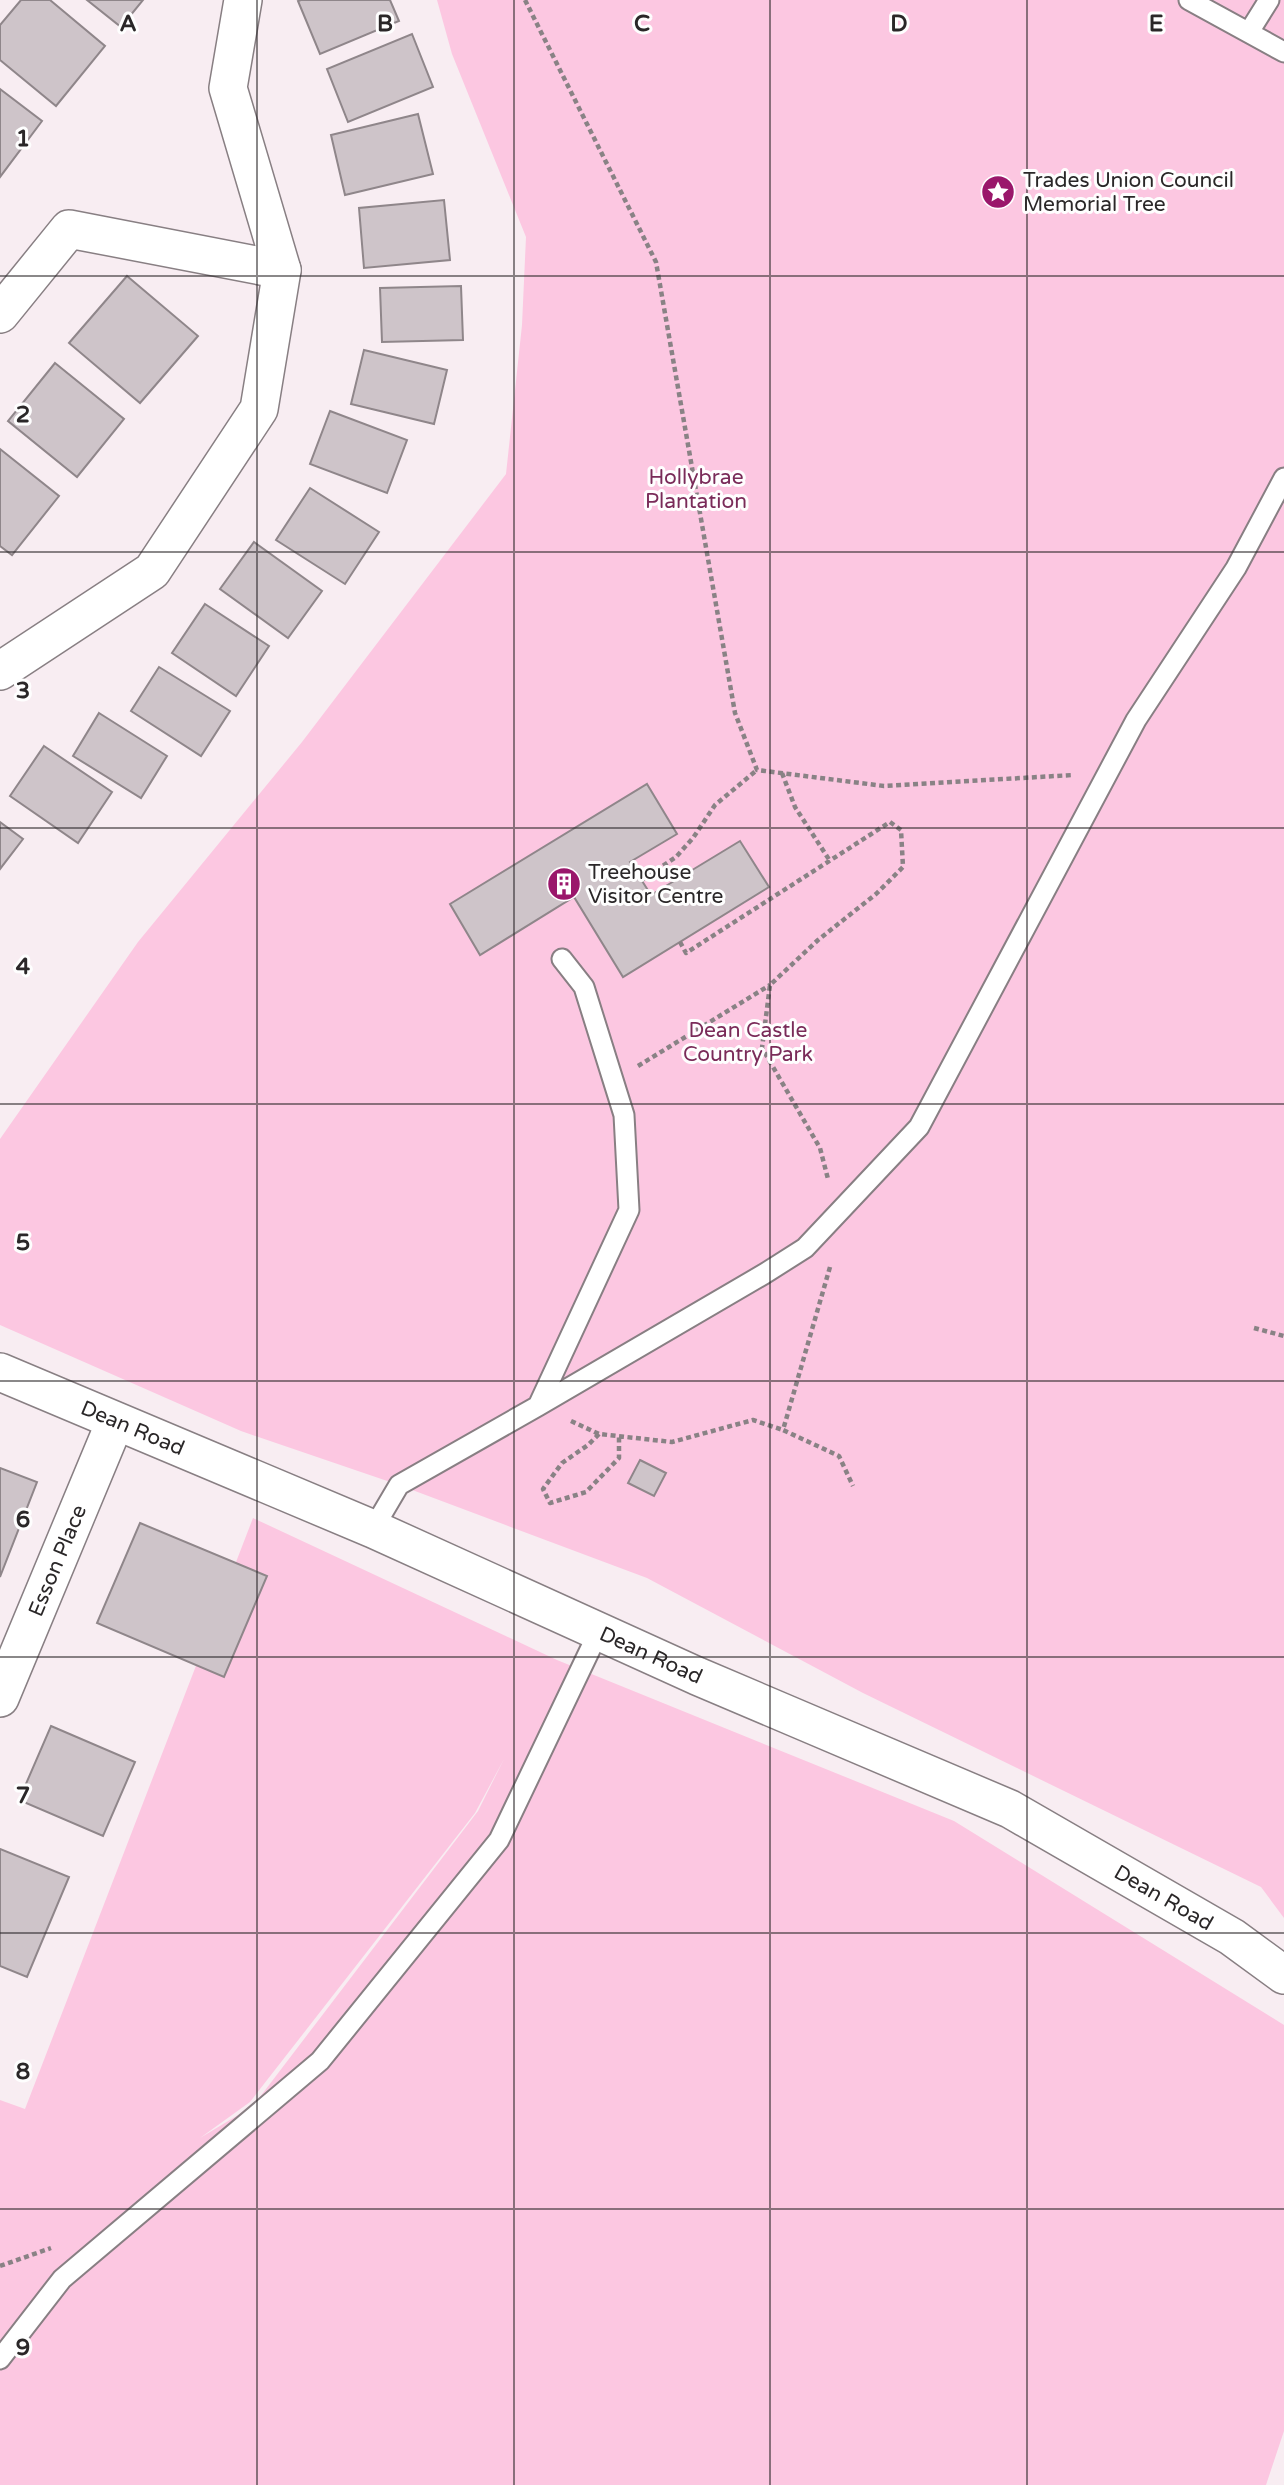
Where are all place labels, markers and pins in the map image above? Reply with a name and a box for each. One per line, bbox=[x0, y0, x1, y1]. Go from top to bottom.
place label: Trades Union Council Memorial Tree bbox=[1023, 168, 1234, 217]
place icon: Trades Union Council Memorial Tree bbox=[979, 173, 1017, 211]
place label: Treehouse Visitor Centre bbox=[588, 860, 723, 909]
building icon: Treehouse Visitor Centre bbox=[545, 865, 583, 903]

